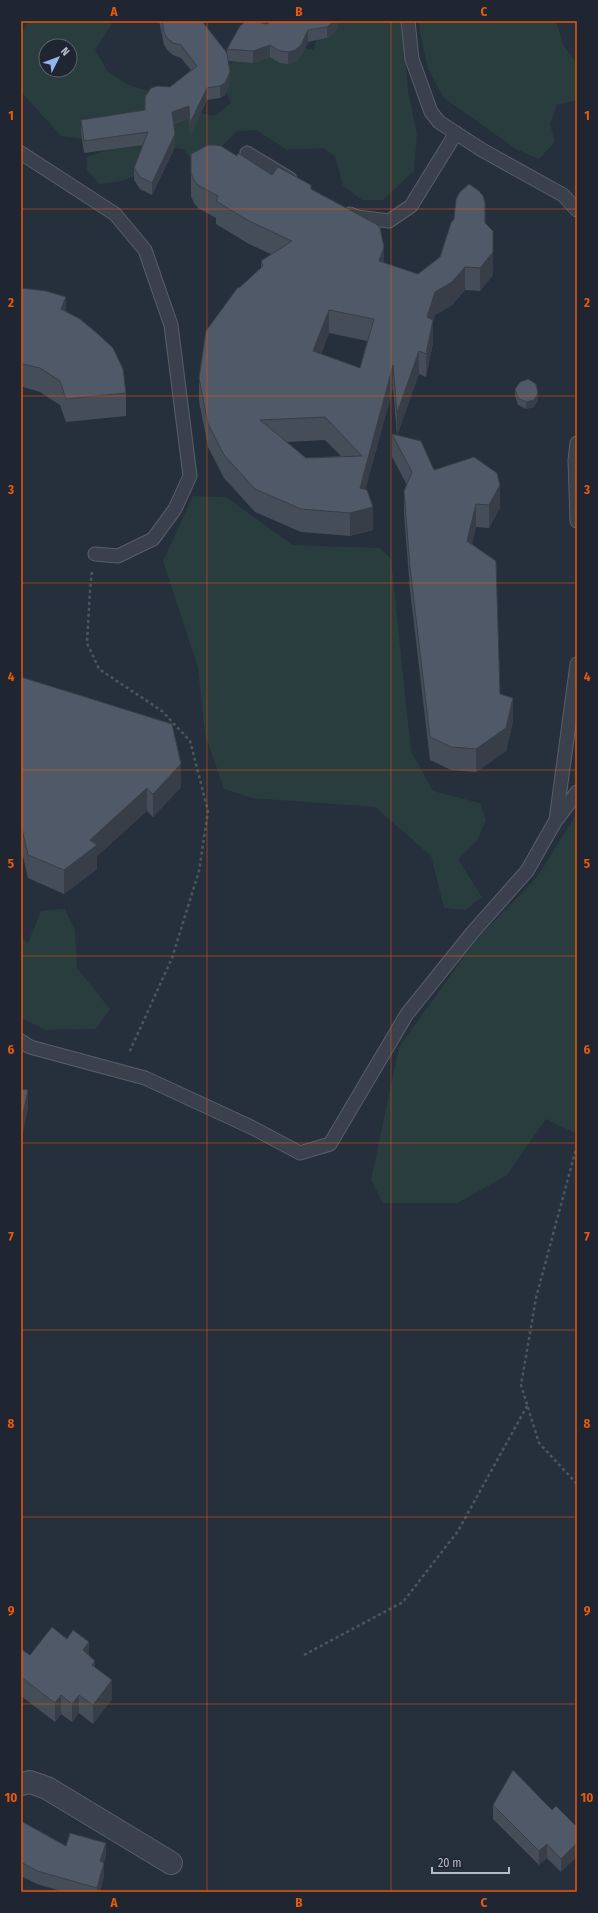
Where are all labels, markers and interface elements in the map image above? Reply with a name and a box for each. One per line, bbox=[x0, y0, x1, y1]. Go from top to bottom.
text: A bbox=[109, 4, 118, 19]
text: B bbox=[295, 4, 303, 19]
text: C bbox=[481, 4, 488, 19]
north arrow bbox=[38, 38, 78, 78]
text: N bbox=[58, 45, 72, 58]
text: 1 bbox=[8, 108, 14, 123]
text: 1 bbox=[584, 108, 590, 123]
text: 2 bbox=[7, 295, 14, 310]
text: 2 bbox=[583, 295, 590, 310]
text: 3 bbox=[7, 482, 14, 497]
text: 3 bbox=[583, 482, 590, 497]
text: 4 bbox=[8, 669, 15, 684]
text: 4 bbox=[584, 669, 591, 684]
text: 5 bbox=[8, 856, 14, 871]
text: 5 bbox=[584, 856, 590, 871]
text: 6 bbox=[8, 1042, 15, 1057]
text: 6 bbox=[584, 1042, 591, 1057]
text: 7 bbox=[8, 1229, 14, 1244]
text: 7 bbox=[584, 1229, 590, 1244]
text: 8 bbox=[8, 1416, 15, 1431]
text: 8 bbox=[584, 1416, 591, 1431]
text: 9 bbox=[8, 1603, 15, 1618]
text: 9 bbox=[584, 1603, 591, 1618]
text: 10 bbox=[5, 1790, 17, 1805]
text: 10 bbox=[581, 1790, 593, 1805]
scale bar bbox=[432, 1849, 509, 1875]
text: 20 m bbox=[438, 1856, 462, 1870]
text: A bbox=[109, 1895, 118, 1910]
text: B bbox=[295, 1895, 303, 1910]
text: C bbox=[481, 1895, 488, 1910]

